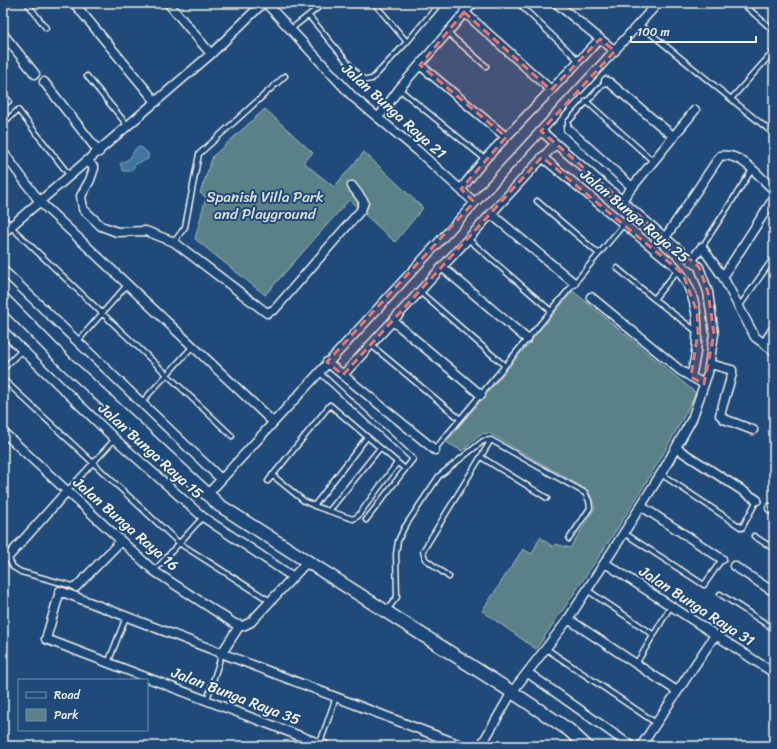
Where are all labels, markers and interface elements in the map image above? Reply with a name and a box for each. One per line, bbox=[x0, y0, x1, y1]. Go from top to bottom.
scale bar bbox=[631, 18, 756, 44]
text: 100 m bbox=[637, 21, 670, 43]
street label: Jalan Bunga Raya 21 bbox=[335, 56, 452, 165]
street label: Jalan Bunga Raya 25 bbox=[574, 161, 696, 270]
park label: Spanish Villa Park and Playground bbox=[206, 184, 324, 227]
street label: Jalan Bunga Raya 15 bbox=[92, 396, 210, 506]
street label: Jalan Bunga Raya 16 bbox=[66, 470, 185, 578]
street label: Jalan Bunga Raya 31 bbox=[633, 558, 760, 653]
street label: Jalan Bunga Raya 35 bbox=[167, 659, 304, 733]
legend bbox=[18, 679, 148, 731]
text: Road bbox=[54, 684, 81, 706]
text: Park bbox=[54, 704, 79, 726]

